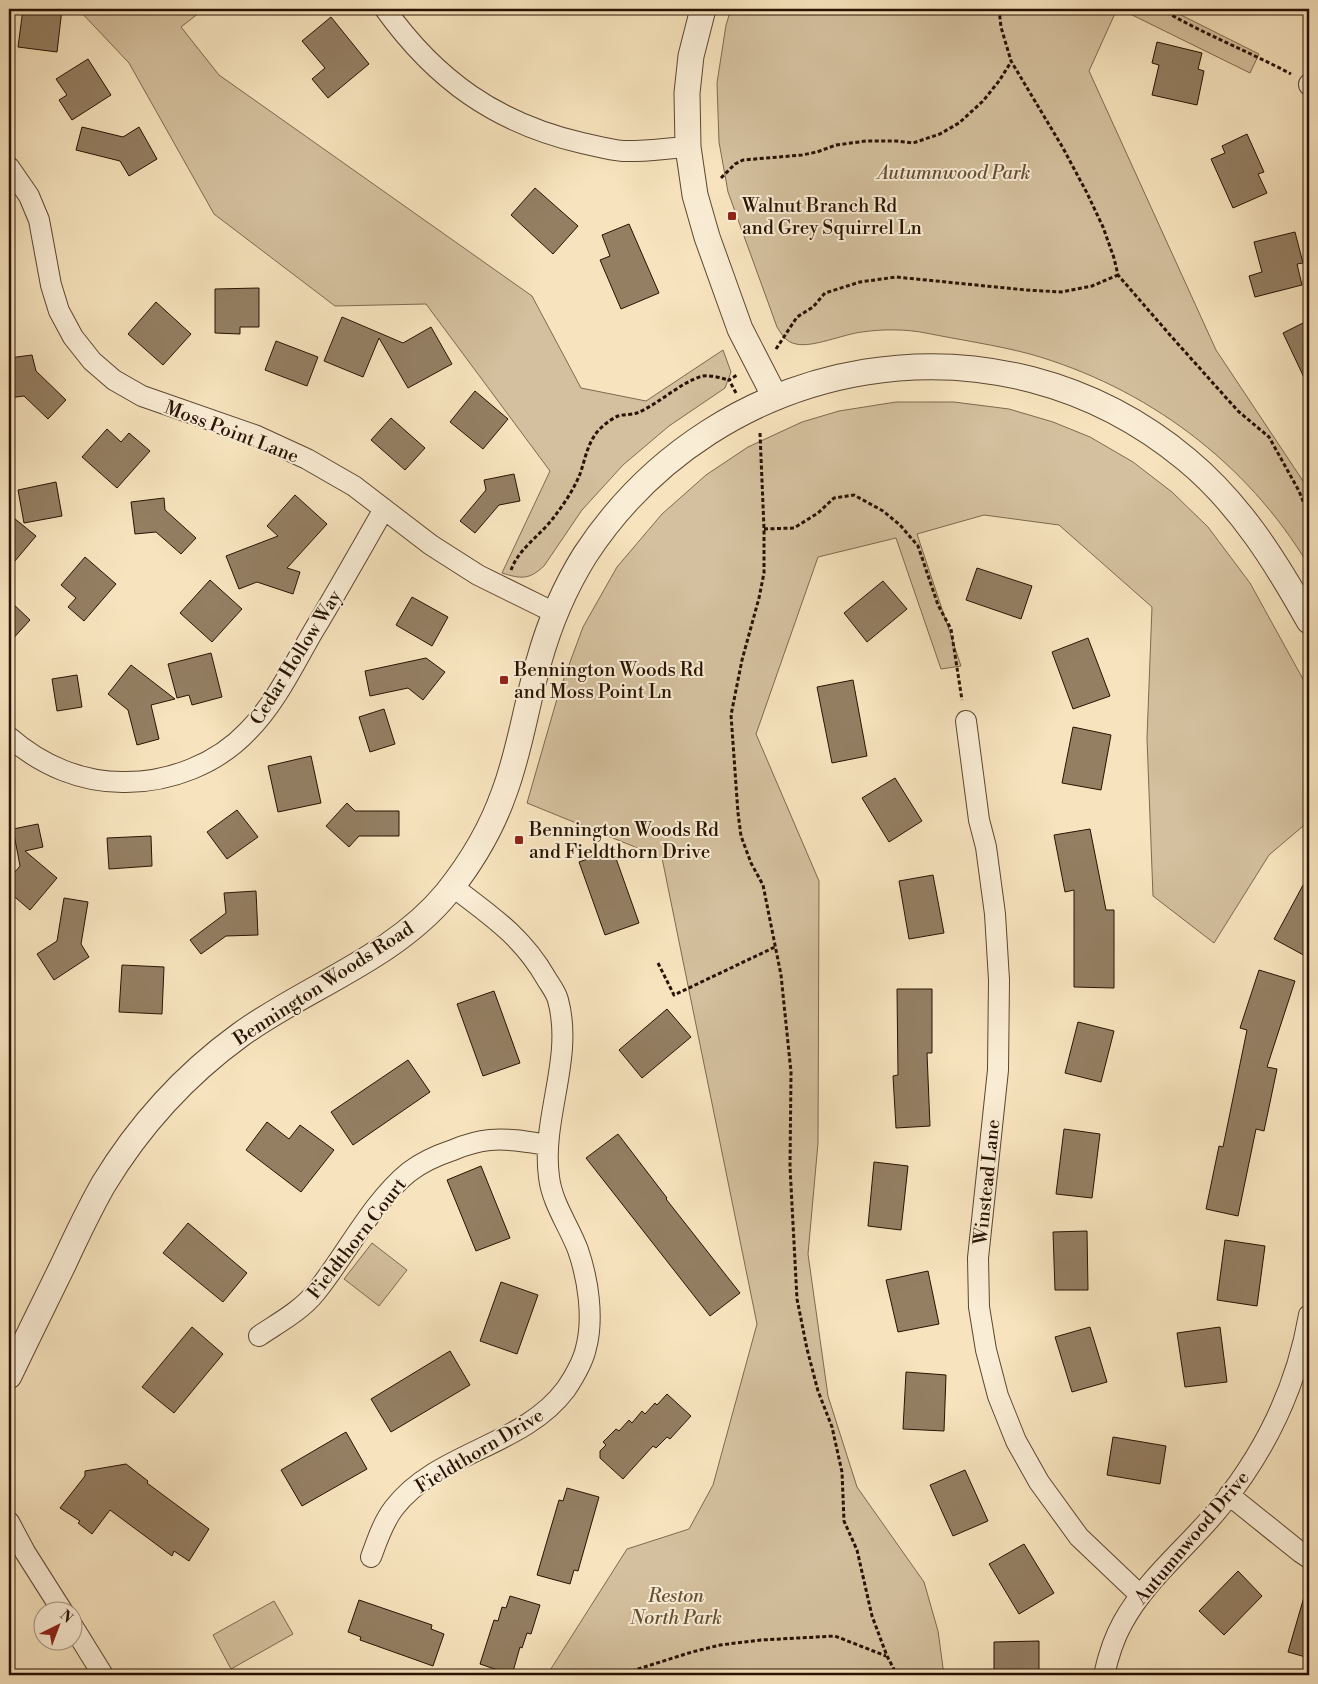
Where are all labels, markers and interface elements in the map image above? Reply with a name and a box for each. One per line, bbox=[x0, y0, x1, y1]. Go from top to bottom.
park label: Autumnwood Park bbox=[876, 161, 1030, 185]
place label: Walnut Branch Rd and Grey Squirrel Ln bbox=[741, 194, 922, 240]
marker: Walnut Branch Rd and Grey Squirrel Ln bbox=[726, 210, 738, 222]
street label: Moss Point Lane bbox=[161, 395, 302, 469]
street label: Cedar Hollow Way bbox=[245, 585, 347, 729]
place label: Bennington Woods Rd and Moss Point Ln bbox=[513, 658, 704, 704]
marker: Bennington Woods Rd and Moss Point Ln bbox=[498, 674, 510, 686]
place label: Bennington Woods Rd and Fieldthorn Drive bbox=[528, 818, 719, 864]
marker: Bennington Woods Rd and Fieldthorn Drive bbox=[513, 834, 525, 846]
street label: Bennington Woods Road bbox=[228, 917, 418, 1052]
street label: Winstead Lane bbox=[968, 1118, 1006, 1247]
street label: Fieldthorn Court bbox=[302, 1173, 412, 1304]
street label: Fieldthorn Drive bbox=[411, 1403, 548, 1499]
street label: Autumnwood Drive bbox=[1128, 1466, 1254, 1610]
park label: Reston North Park bbox=[629, 1584, 722, 1630]
north arrow bbox=[32, 1602, 82, 1652]
text: N bbox=[56, 1607, 76, 1627]

